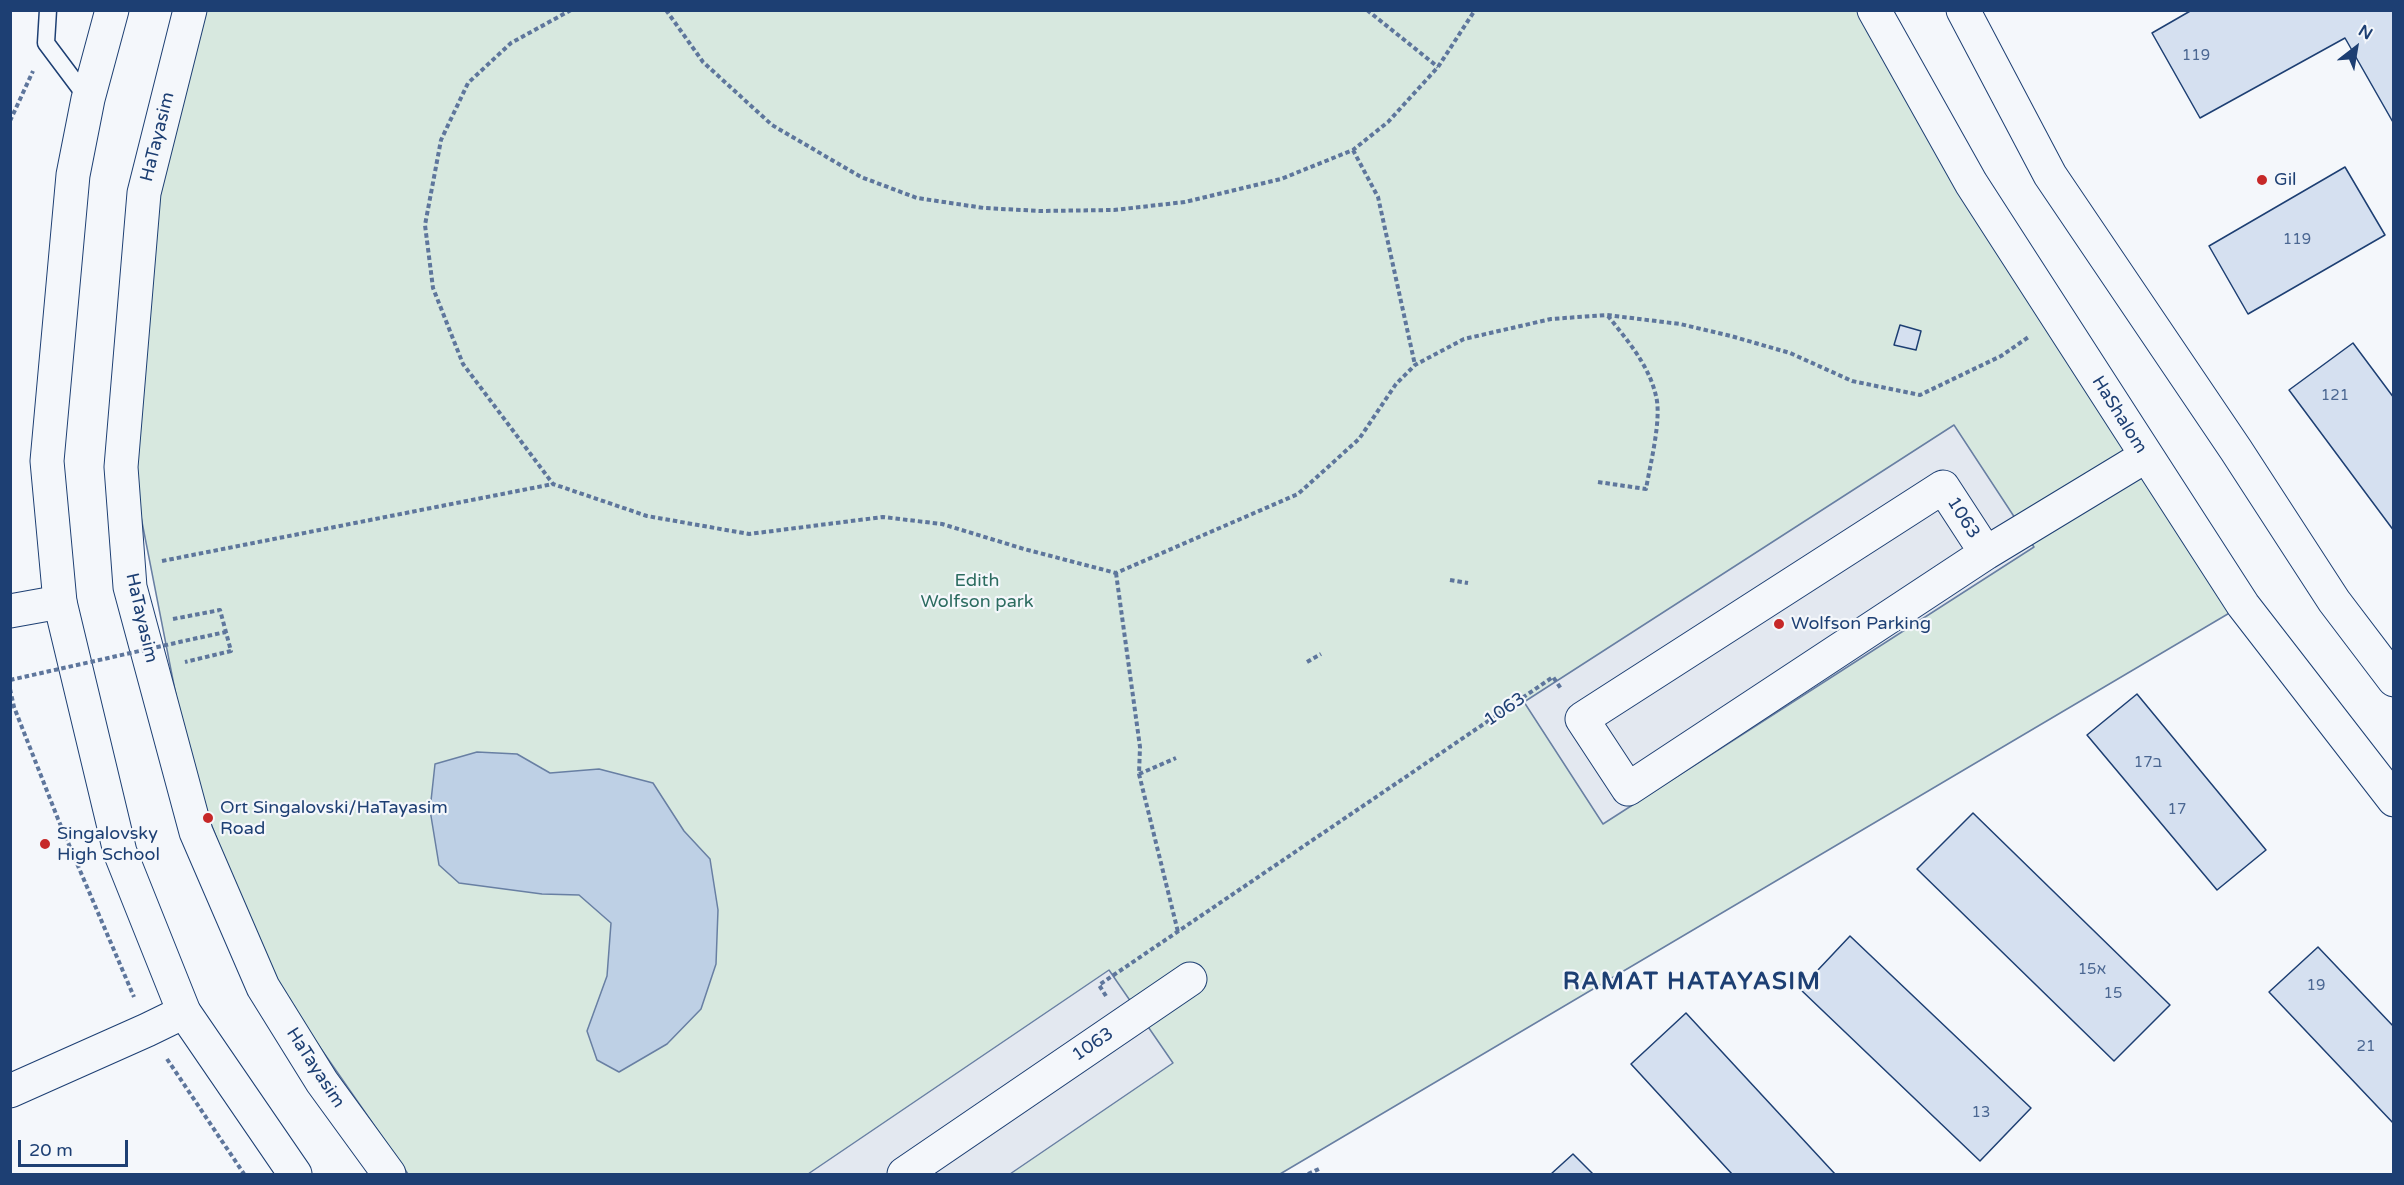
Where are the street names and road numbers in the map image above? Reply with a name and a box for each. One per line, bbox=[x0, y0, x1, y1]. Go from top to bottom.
street label: HaTayasim bbox=[136, 90, 180, 184]
street label: HaShalom bbox=[2087, 372, 2151, 458]
street label: 1063 bbox=[1942, 493, 1984, 543]
street label: HaTayasim bbox=[120, 571, 162, 665]
street label: 1063 bbox=[1480, 688, 1530, 732]
street label: 1063 bbox=[1068, 1023, 1118, 1067]
street label: HaTayasim bbox=[281, 1024, 349, 1112]

